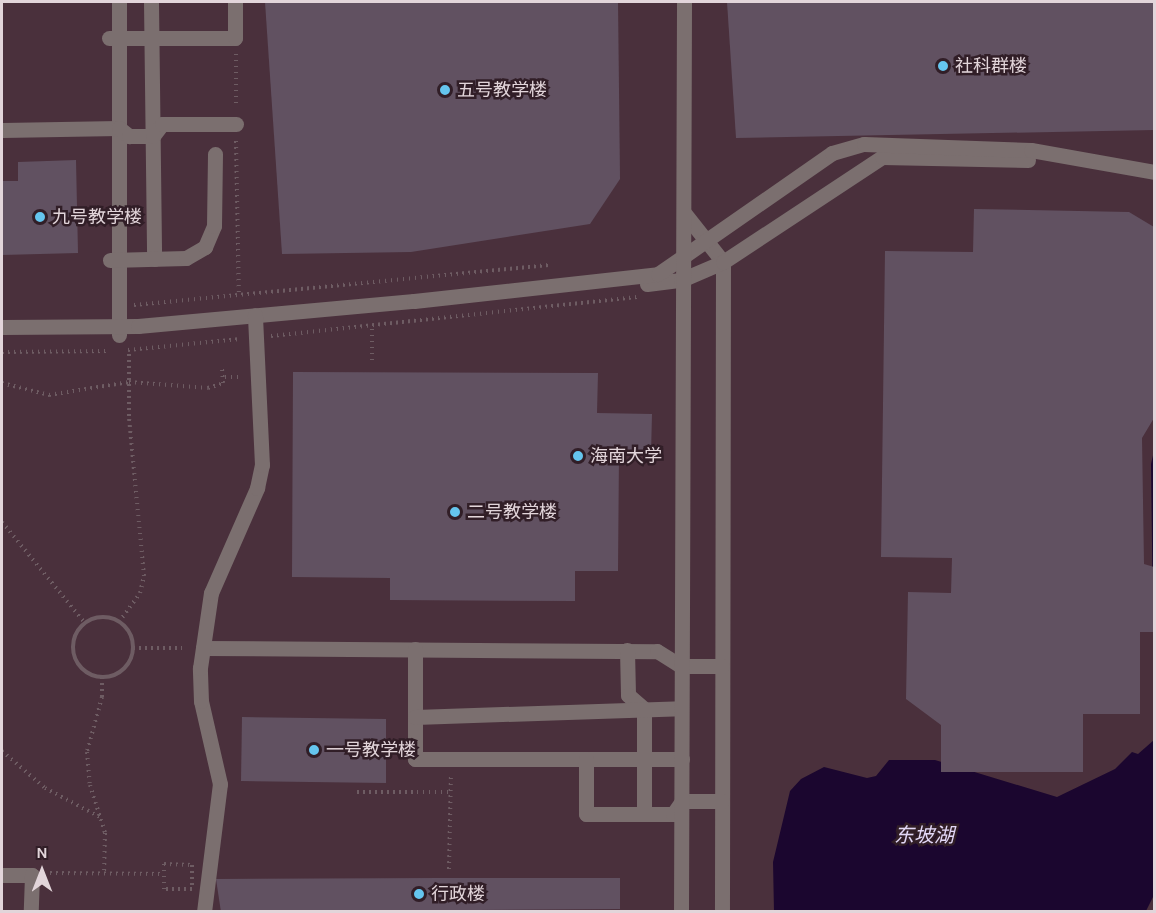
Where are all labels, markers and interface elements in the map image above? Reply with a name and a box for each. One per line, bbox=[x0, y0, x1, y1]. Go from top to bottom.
place label: 社科群楼 bbox=[955, 55, 1027, 77]
marker: 社科群楼 bbox=[936, 59, 950, 73]
place label: 五号教学楼 bbox=[457, 79, 547, 101]
marker: 五号教学楼 bbox=[438, 83, 452, 97]
place label: 九号教学楼 bbox=[52, 206, 142, 228]
marker: 九号教学楼 bbox=[33, 210, 47, 224]
place label: 海南大学 bbox=[590, 445, 662, 467]
marker: 海南大学 bbox=[571, 449, 585, 463]
place label: 二号教学楼 bbox=[467, 501, 557, 523]
marker: 二号教学楼 bbox=[448, 505, 462, 519]
place label: 一号教学楼 bbox=[326, 739, 416, 761]
marker: 一号教学楼 bbox=[307, 743, 321, 757]
water label: 东坡湖 bbox=[894, 823, 954, 847]
north arrow bbox=[12, 841, 72, 901]
text: N bbox=[36, 843, 48, 862]
place label: 行政楼 bbox=[431, 883, 485, 905]
marker: 行政楼 bbox=[412, 887, 426, 901]

